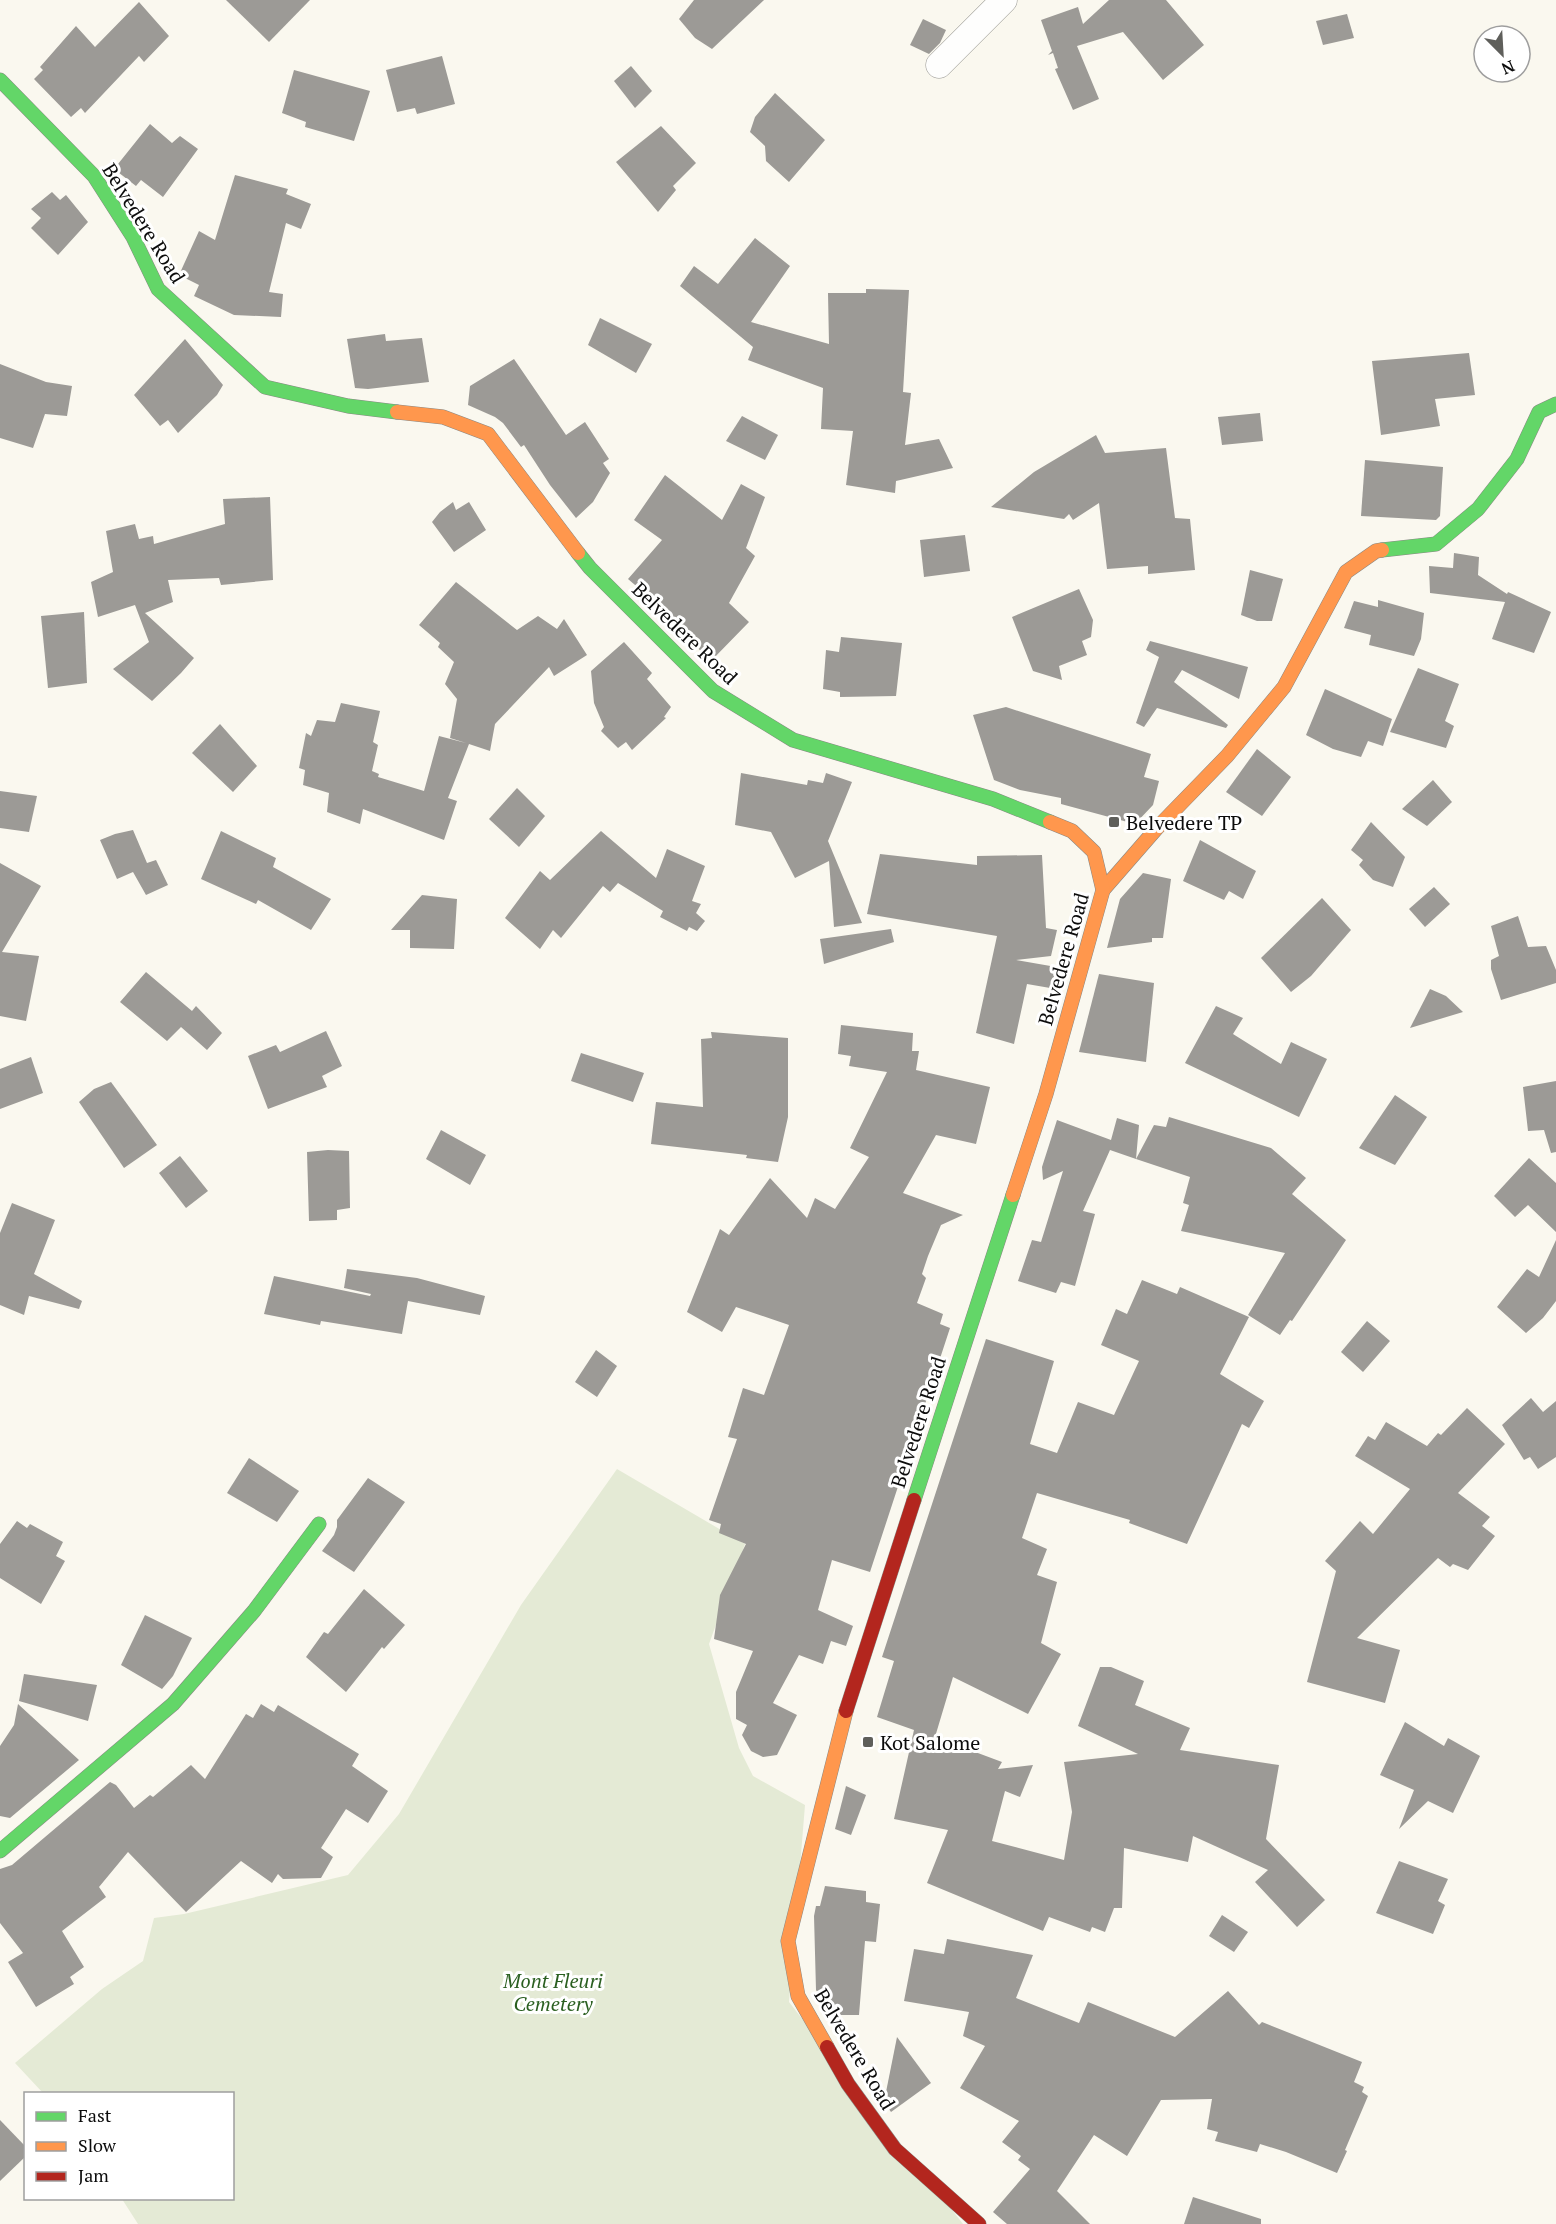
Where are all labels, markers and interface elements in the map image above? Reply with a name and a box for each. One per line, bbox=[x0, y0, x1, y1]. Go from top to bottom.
north arrow bbox=[1472, 24, 1532, 84]
text: N bbox=[1498, 55, 1518, 80]
street label: Belvedere Road bbox=[96, 158, 192, 288]
street label: Belvedere Road bbox=[626, 576, 744, 690]
place label: Belvedere TP bbox=[1126, 809, 1242, 836]
marker: Belvedere TP bbox=[1107, 815, 1121, 829]
street label: Belvedere Road bbox=[1031, 890, 1095, 1028]
street label: Belvedere Road bbox=[884, 1353, 952, 1491]
place label: Kot Salome bbox=[880, 1729, 980, 1756]
marker: Kot Salome bbox=[861, 1735, 875, 1749]
park label: Mont Fleuri Cemetery bbox=[502, 1967, 603, 2017]
street label: Belvedere Road bbox=[808, 1983, 902, 2115]
legend bbox=[24, 2092, 234, 2200]
text: Fast bbox=[78, 2103, 112, 2127]
text: Slow bbox=[78, 2133, 117, 2157]
text: Jam bbox=[78, 2163, 109, 2187]

